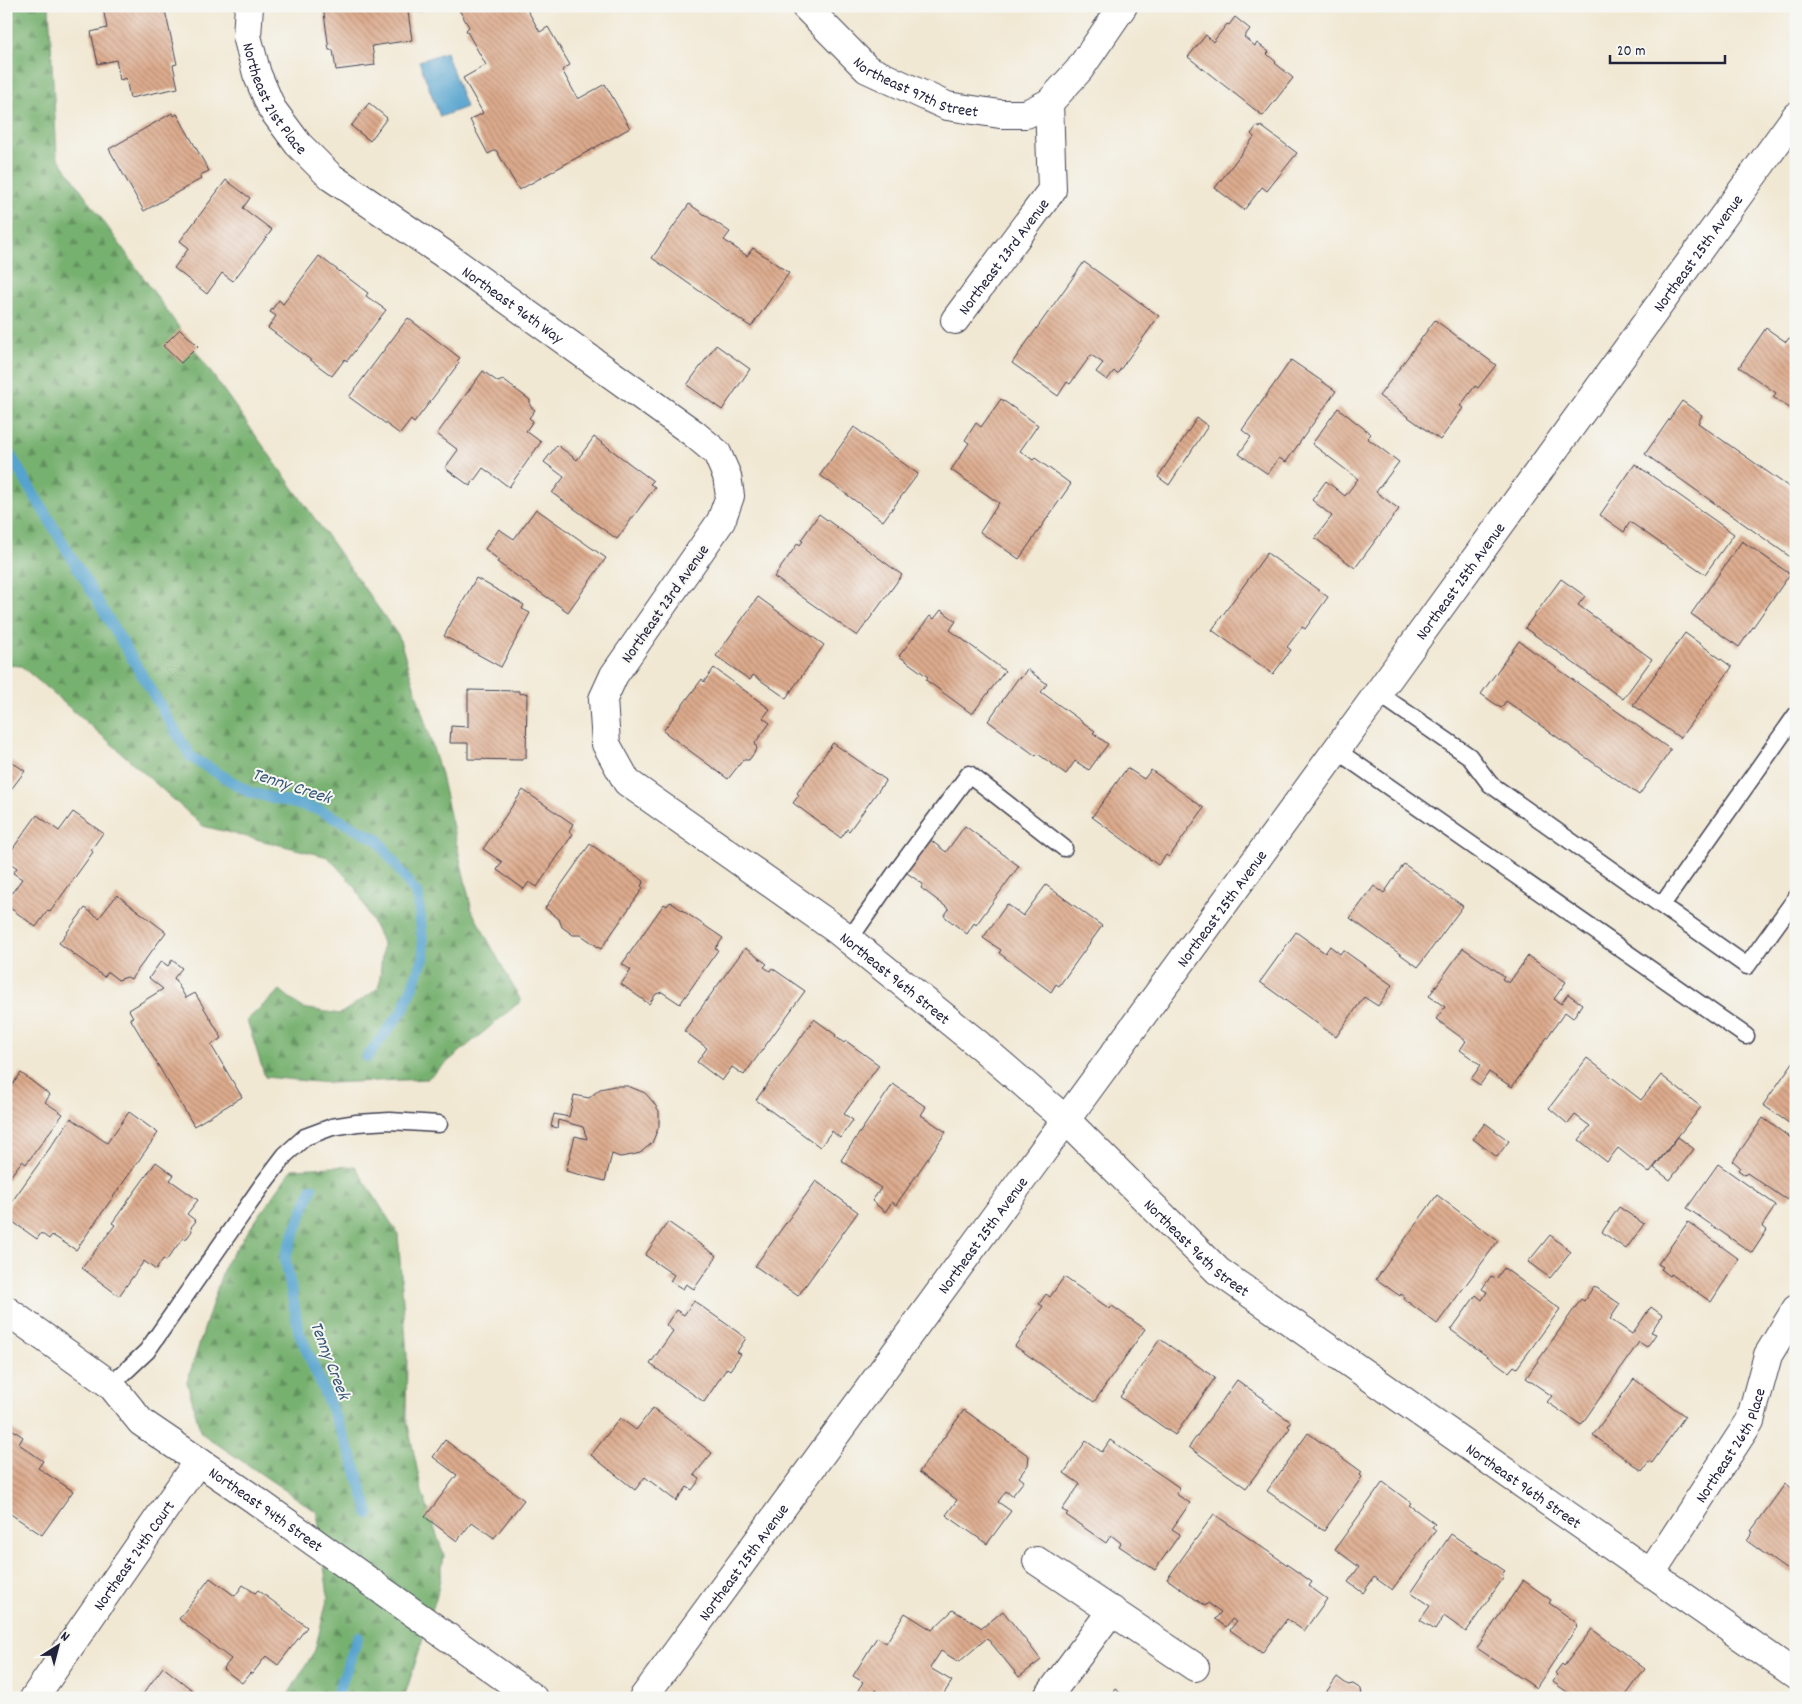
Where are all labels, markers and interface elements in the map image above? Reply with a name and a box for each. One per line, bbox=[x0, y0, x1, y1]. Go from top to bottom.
scale bar bbox=[1610, 32, 1724, 64]
street label: Northeast 21st Place bbox=[235, 40, 311, 161]
text: 20 m bbox=[1617, 41, 1645, 63]
street label: Northeast 97th Street bbox=[847, 52, 980, 125]
street label: Northeast 25th Avenue bbox=[1649, 190, 1750, 318]
street label: Northeast 23rd Avenue bbox=[954, 194, 1056, 320]
street label: Northeast 96th Way bbox=[456, 262, 568, 351]
street label: Northeast 25th Avenue bbox=[1411, 518, 1512, 646]
street label: Northeast 23rd Avenue bbox=[616, 540, 716, 668]
water label: Tenny Creek bbox=[248, 763, 336, 812]
street label: Northeast 25th Avenue bbox=[1172, 846, 1274, 973]
street label: Northeast 96th Street bbox=[834, 928, 954, 1031]
street label: Northeast 25th Avenue bbox=[933, 1173, 1035, 1300]
street label: Northeast 96th Street bbox=[1138, 1195, 1253, 1304]
water label: Tenny Creek bbox=[302, 1318, 356, 1405]
street label: Northeast 26th Place bbox=[1691, 1386, 1772, 1508]
street label: Northeast 96th Street bbox=[1460, 1439, 1585, 1536]
street label: Northeast 94th Street bbox=[203, 1462, 327, 1559]
street label: Northeast 24th Court bbox=[89, 1497, 181, 1616]
street label: Northeast 25th Avenue bbox=[694, 1500, 795, 1626]
north arrow bbox=[32, 1622, 82, 1672]
text: N bbox=[56, 1627, 73, 1647]

